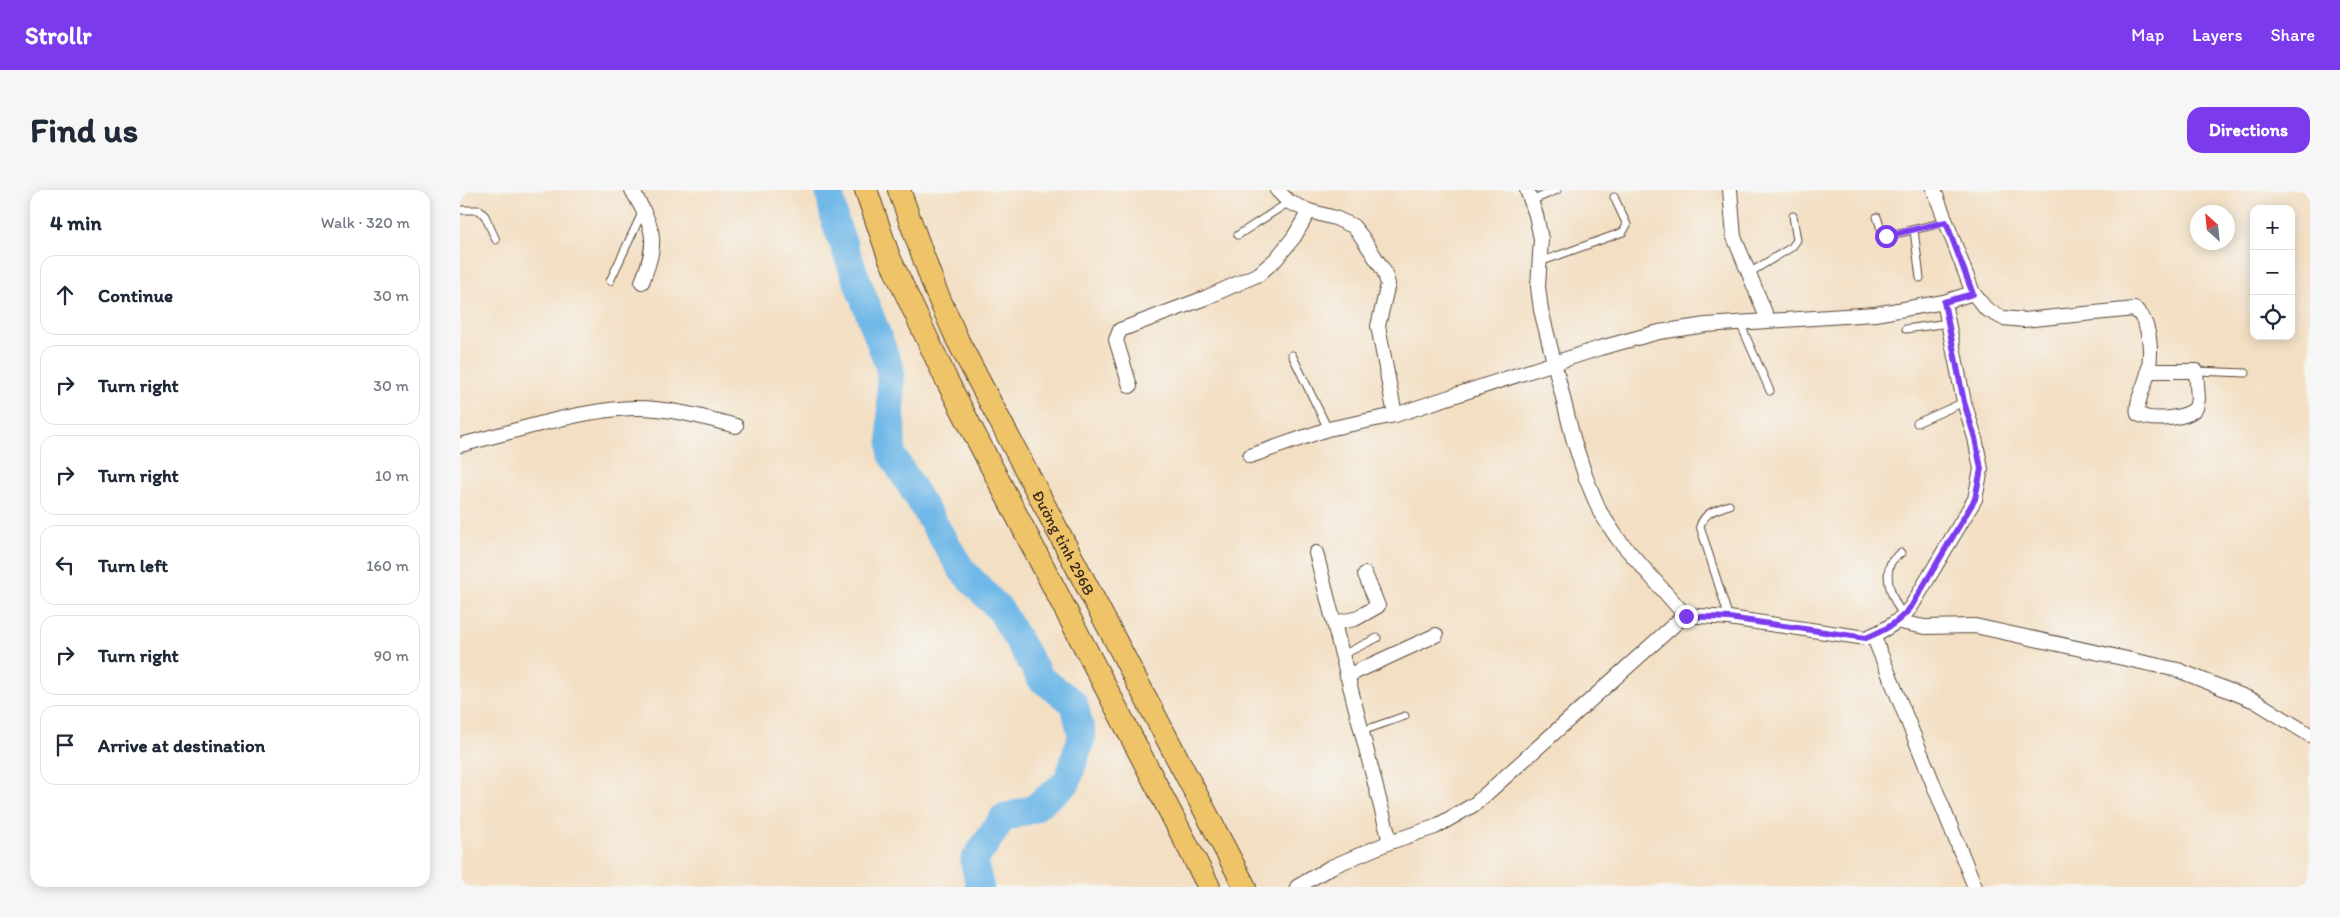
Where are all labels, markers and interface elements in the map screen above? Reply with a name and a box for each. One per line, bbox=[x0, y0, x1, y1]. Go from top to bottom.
text: Strollr bbox=[25, 21, 91, 50]
text: Map bbox=[2131, 24, 2164, 46]
text: Layers bbox=[2192, 24, 2242, 46]
text: Share bbox=[2270, 24, 2315, 46]
button: Directions bbox=[2187, 107, 2310, 153]
text: Find us bbox=[30, 109, 138, 151]
north arrow bbox=[2190, 205, 2235, 250]
map controls bbox=[2250, 205, 2295, 340]
button: + bbox=[2250, 205, 2295, 250]
text: 4 min bbox=[50, 210, 102, 235]
text: Walk · 320 m bbox=[321, 213, 410, 232]
route start bbox=[1875, 225, 1898, 248]
button: − bbox=[2250, 250, 2295, 295]
icon: ahead bbox=[51, 281, 79, 309]
text: Continue bbox=[98, 284, 173, 307]
text: 30 m bbox=[373, 286, 409, 305]
button: locate bbox=[2250, 295, 2295, 340]
icon: right bbox=[51, 371, 79, 399]
text: Turn right bbox=[98, 374, 179, 397]
text: 30 m bbox=[373, 376, 409, 395]
icon: right bbox=[51, 461, 79, 489]
text: Turn right bbox=[98, 464, 179, 487]
text: 10 m bbox=[375, 466, 409, 485]
street label: Đường tỉnh 296B bbox=[1029, 487, 1099, 598]
icon: left bbox=[51, 551, 79, 579]
text: Turn left bbox=[98, 554, 168, 577]
text: 160 m bbox=[366, 556, 409, 575]
route end bbox=[1675, 605, 1698, 628]
icon: right bbox=[51, 641, 79, 669]
text: Turn right bbox=[98, 644, 179, 667]
text: 90 m bbox=[374, 646, 409, 665]
icon: arrive bbox=[51, 731, 79, 759]
text: Arrive at destination bbox=[98, 734, 265, 757]

